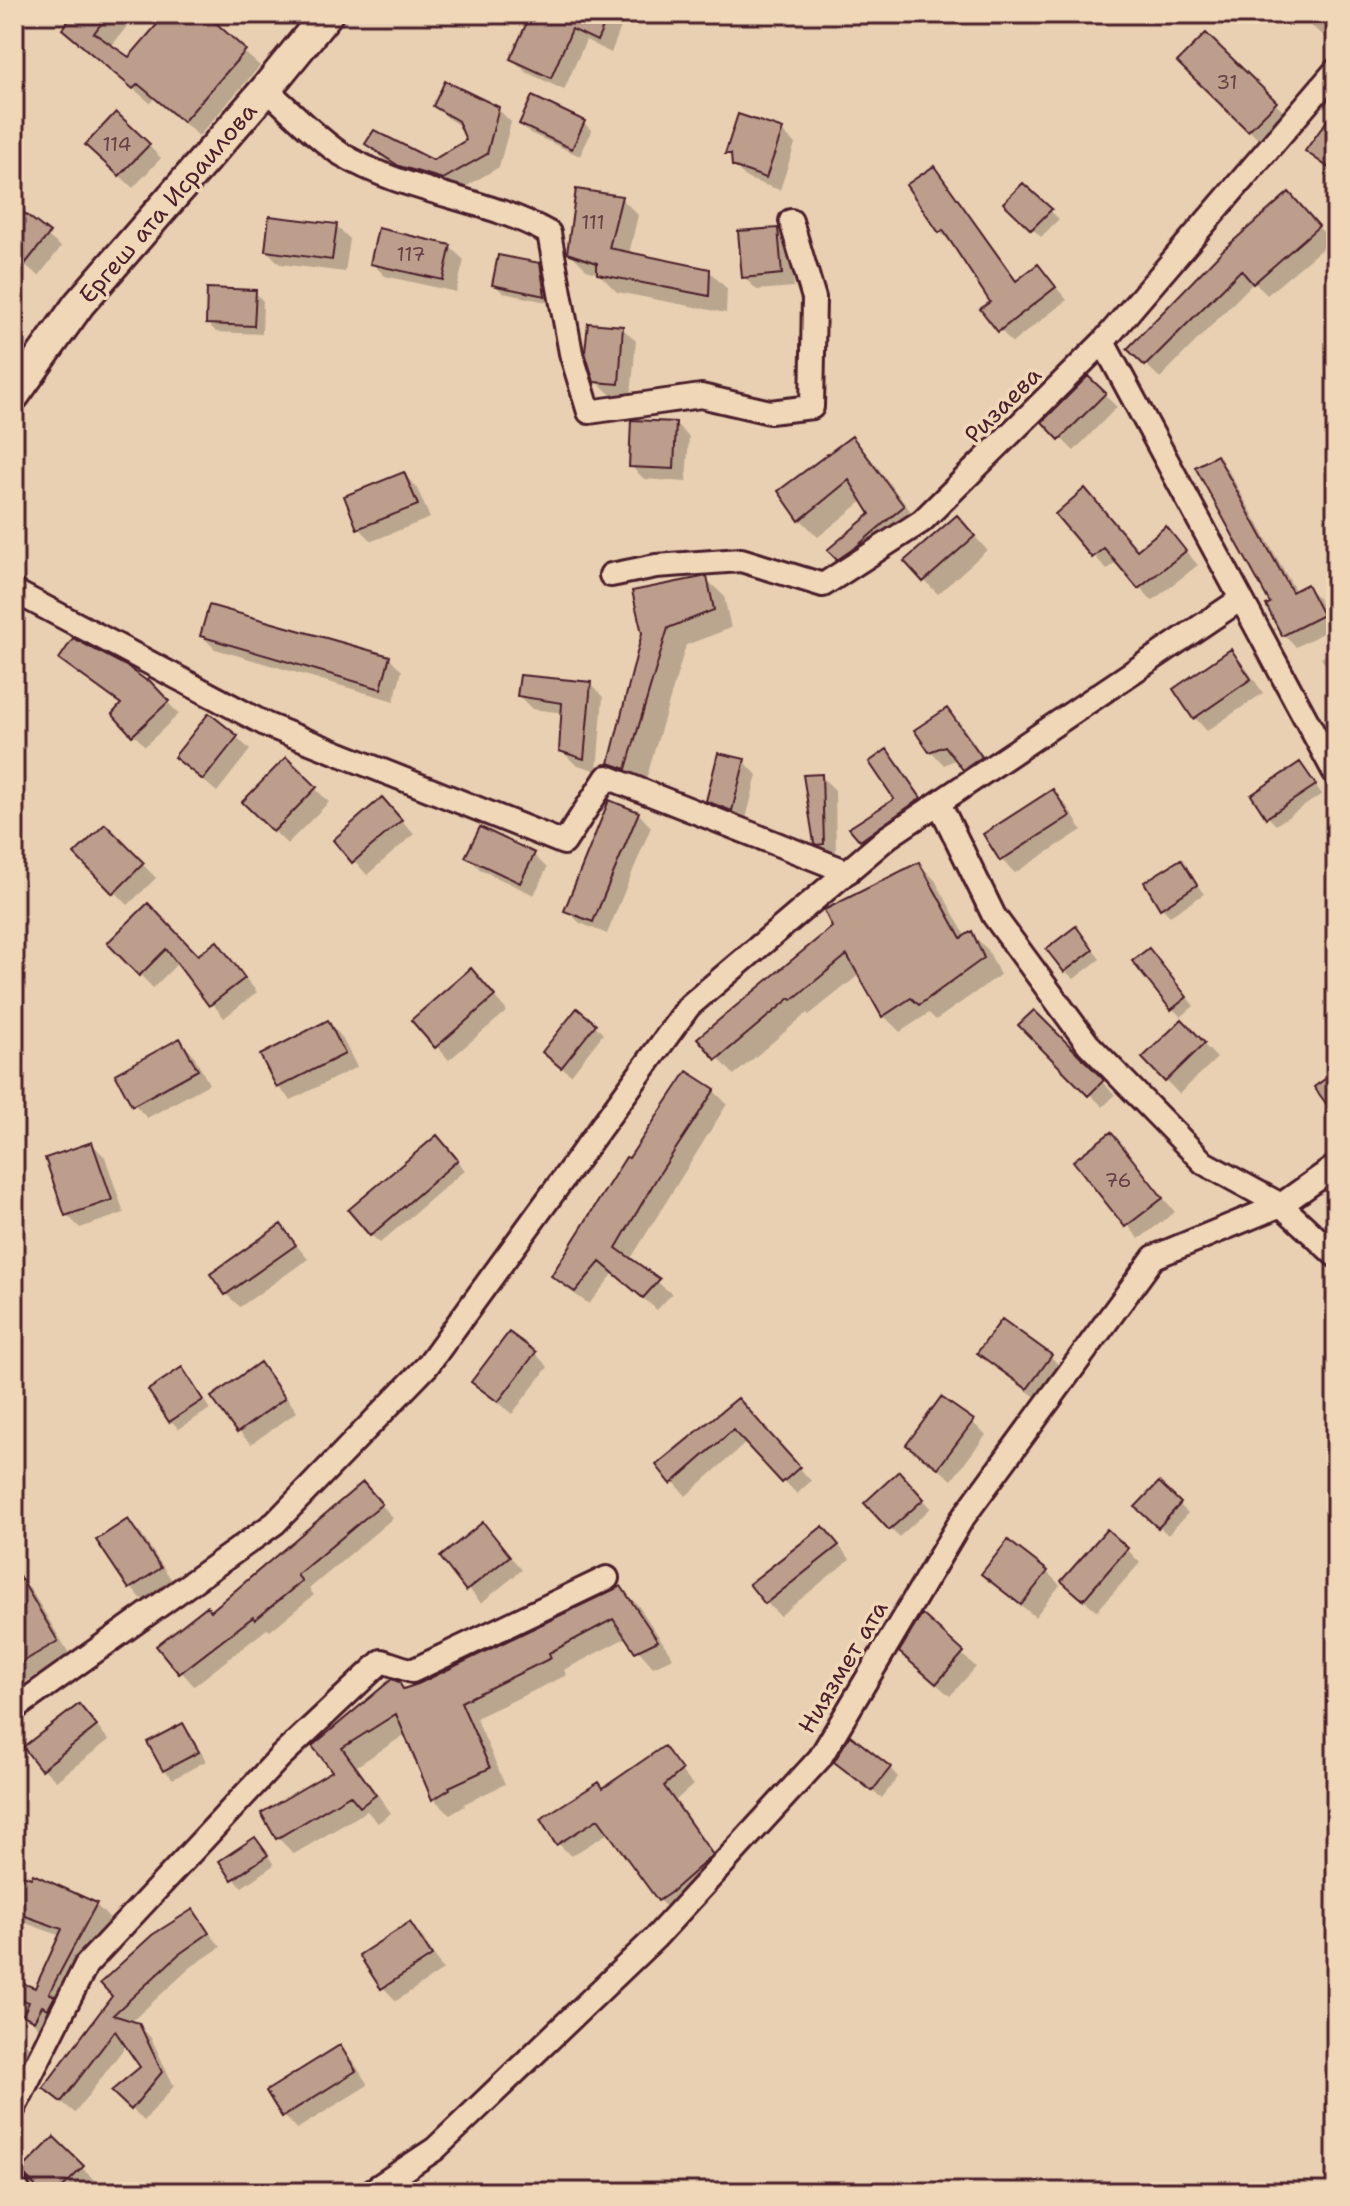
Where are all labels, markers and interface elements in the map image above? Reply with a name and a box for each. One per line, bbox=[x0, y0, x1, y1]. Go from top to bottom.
house number: 31 bbox=[1216, 69, 1238, 95]
street label: Ергеш ата Исраилова bbox=[72, 96, 264, 310]
house number: 114 bbox=[102, 131, 132, 157]
house number: 111 bbox=[581, 209, 605, 235]
house number: 117 bbox=[397, 241, 426, 267]
street label: Ризаева bbox=[957, 359, 1049, 451]
house number: 76 bbox=[1104, 1167, 1132, 1193]
street label: Ниязмет ата bbox=[791, 1594, 895, 1739]

